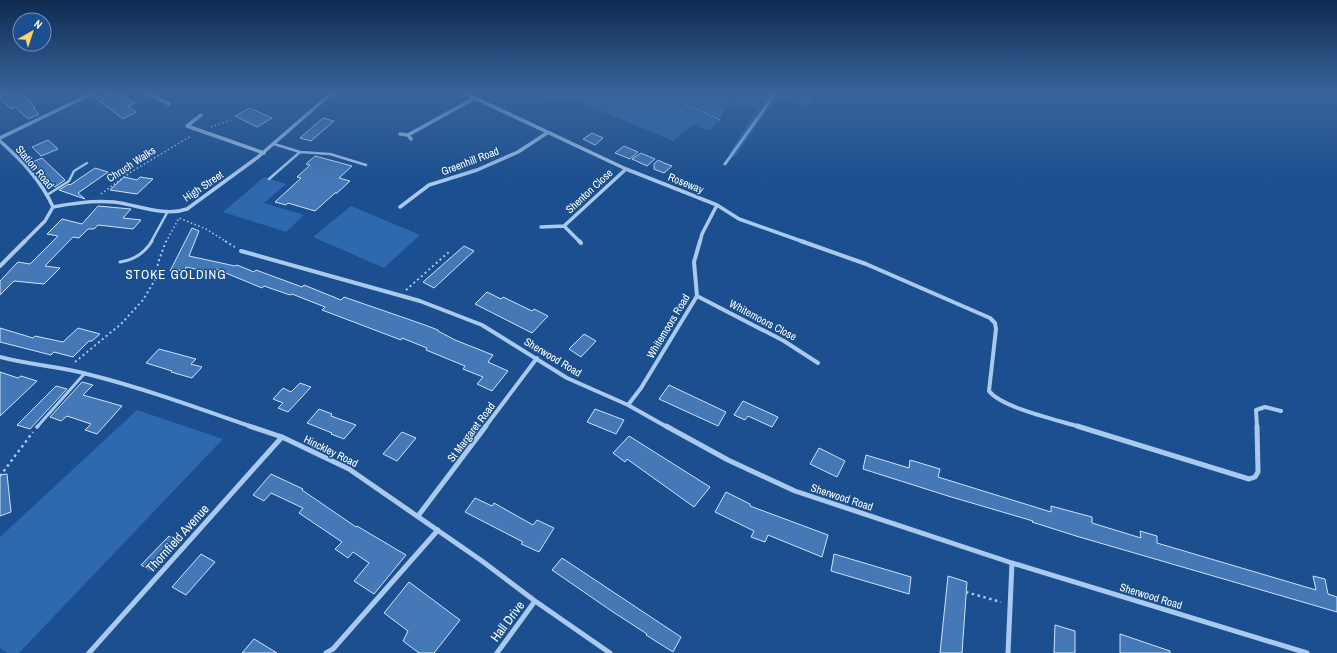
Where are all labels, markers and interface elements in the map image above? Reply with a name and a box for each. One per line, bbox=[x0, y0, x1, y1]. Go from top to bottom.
north arrow bbox=[12, 12, 52, 52]
text: N bbox=[31, 17, 45, 32]
street label: Station Road bbox=[13, 142, 57, 192]
street label: Chruch Walks bbox=[104, 143, 159, 185]
street label: Greenhill Road bbox=[439, 144, 501, 178]
street label: Shenton Close bbox=[563, 166, 615, 216]
street label: High Street bbox=[180, 167, 226, 205]
street label: Roseway bbox=[666, 170, 706, 197]
district label: STOKE GOLDING bbox=[125, 266, 227, 283]
street label: Whitemoors Road bbox=[643, 291, 693, 361]
street label: Whitemoors Close bbox=[727, 296, 799, 344]
street label: Sherwood Road bbox=[522, 334, 584, 380]
street label: St Margaret Road bbox=[444, 399, 498, 465]
street label: Hinckley Road bbox=[302, 432, 360, 470]
street label: Sherwood Road bbox=[809, 480, 875, 514]
street label: Thornfield Avenue bbox=[142, 501, 213, 576]
street label: Sherwood Road bbox=[1118, 580, 1184, 612]
street label: Hall Drive bbox=[487, 597, 528, 645]

